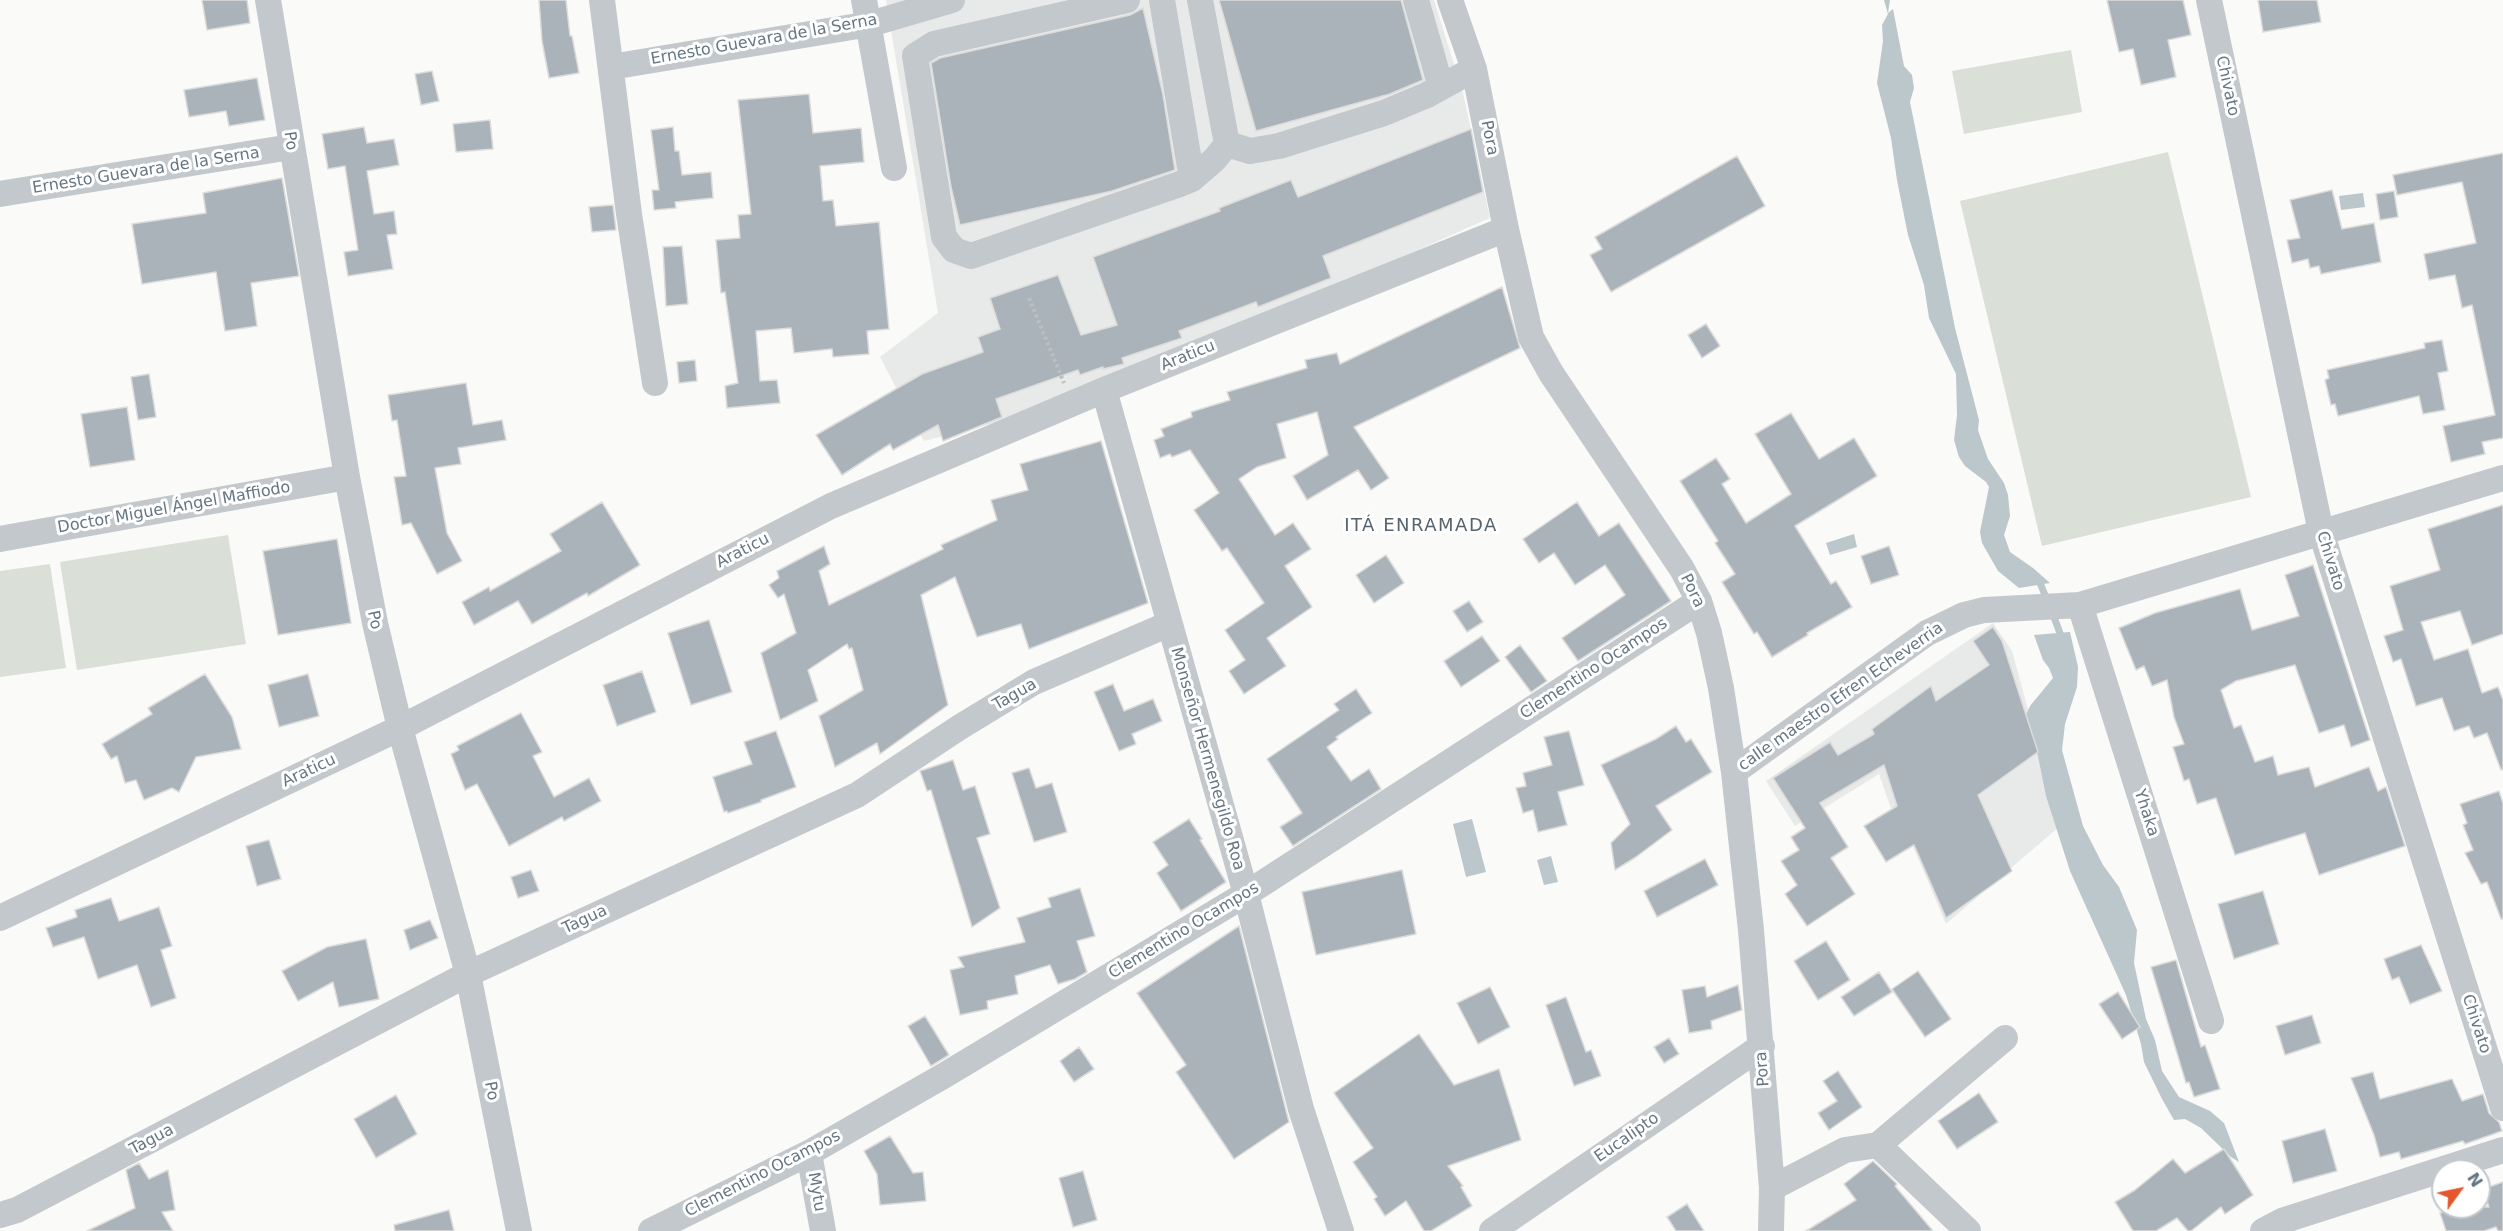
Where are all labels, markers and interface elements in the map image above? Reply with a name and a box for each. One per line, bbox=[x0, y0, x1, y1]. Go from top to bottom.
street label: Ernesto Guevara de la Serna bbox=[649, 11, 879, 69]
street label: Chivato bbox=[2211, 54, 2243, 118]
street label: Pora bbox=[1476, 119, 1502, 157]
street label: Po bbox=[279, 130, 301, 152]
street label: Ernesto Guevara de la Serna bbox=[31, 144, 261, 198]
street label: Araticu bbox=[1158, 336, 1218, 376]
street label: Doctor Miguel Ángel Maffiodo bbox=[56, 478, 292, 538]
district label: ITÁ ENRAMADA bbox=[1344, 515, 1498, 537]
street label: Chivato bbox=[2312, 529, 2348, 593]
street label: Araticu bbox=[713, 530, 773, 572]
street label: Pora bbox=[1676, 571, 1708, 611]
street label: Po bbox=[363, 609, 385, 631]
street label: Clementino Ocampos bbox=[1517, 614, 1671, 724]
street label: calle maestro Efren Echeverria bbox=[1735, 619, 1947, 775]
street label: Monseñor Hermenegildo Roa bbox=[1166, 645, 1248, 873]
street label: Tagua bbox=[990, 675, 1040, 715]
street label: Araticu bbox=[279, 750, 339, 792]
street label: Yhaka bbox=[2129, 787, 2163, 839]
street label: Clementino Ocampos bbox=[1105, 879, 1263, 983]
street label: Tagua bbox=[560, 901, 610, 939]
street label: Chivato bbox=[2457, 992, 2495, 1056]
street label: Pora bbox=[1752, 1051, 1774, 1087]
street label: Po bbox=[480, 1080, 502, 1102]
street label: Eucalipto bbox=[1591, 1109, 1663, 1167]
street label: Tagua bbox=[127, 1120, 177, 1160]
street label: Clementino Ocampos bbox=[682, 1126, 844, 1222]
north arrow bbox=[2431, 1159, 2491, 1219]
text: N bbox=[2463, 1169, 2486, 1191]
street label: Mytu bbox=[803, 1171, 829, 1213]

